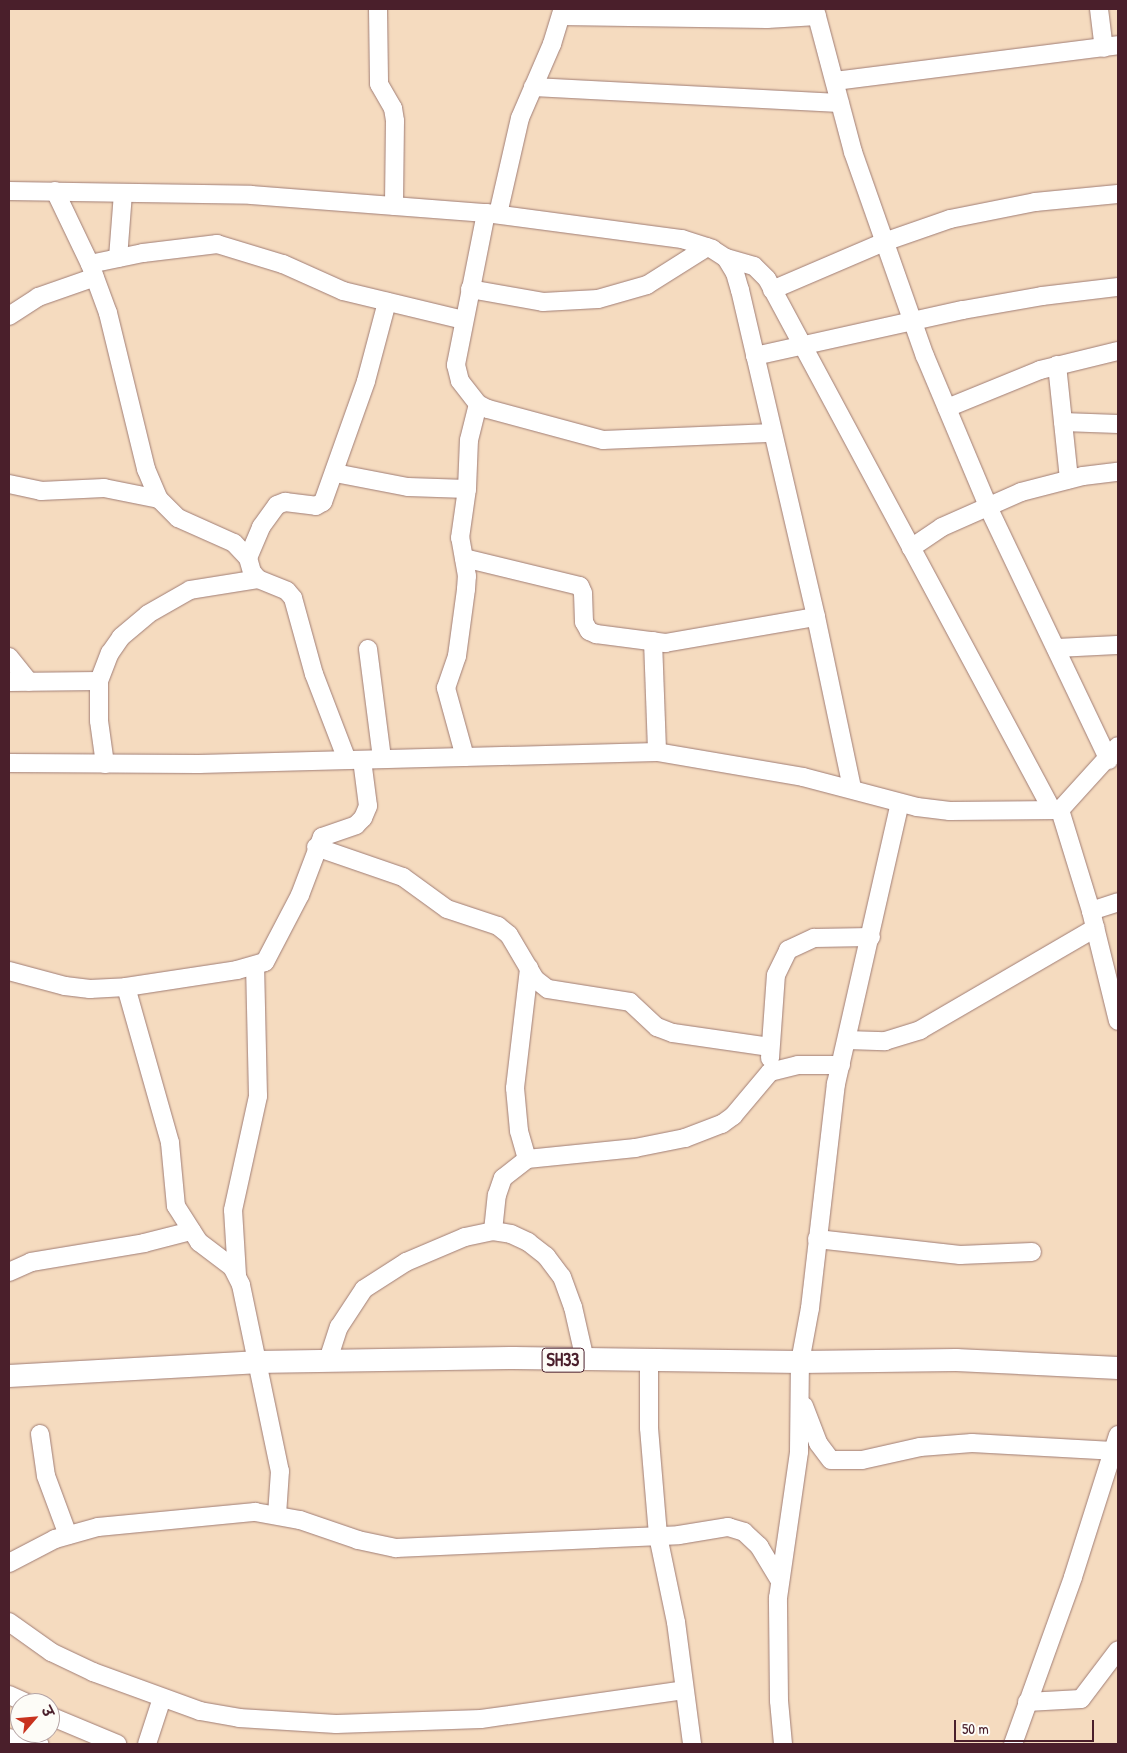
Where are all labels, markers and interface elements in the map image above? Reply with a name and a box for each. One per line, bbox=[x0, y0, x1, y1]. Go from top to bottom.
road number: SH33 bbox=[540, 1344, 586, 1376]
north arrow bbox=[10, 1693, 60, 1743]
text: उ bbox=[37, 1703, 58, 1720]
scale bar bbox=[957, 1710, 1097, 1742]
text: 50 m bbox=[962, 1718, 989, 1739]

